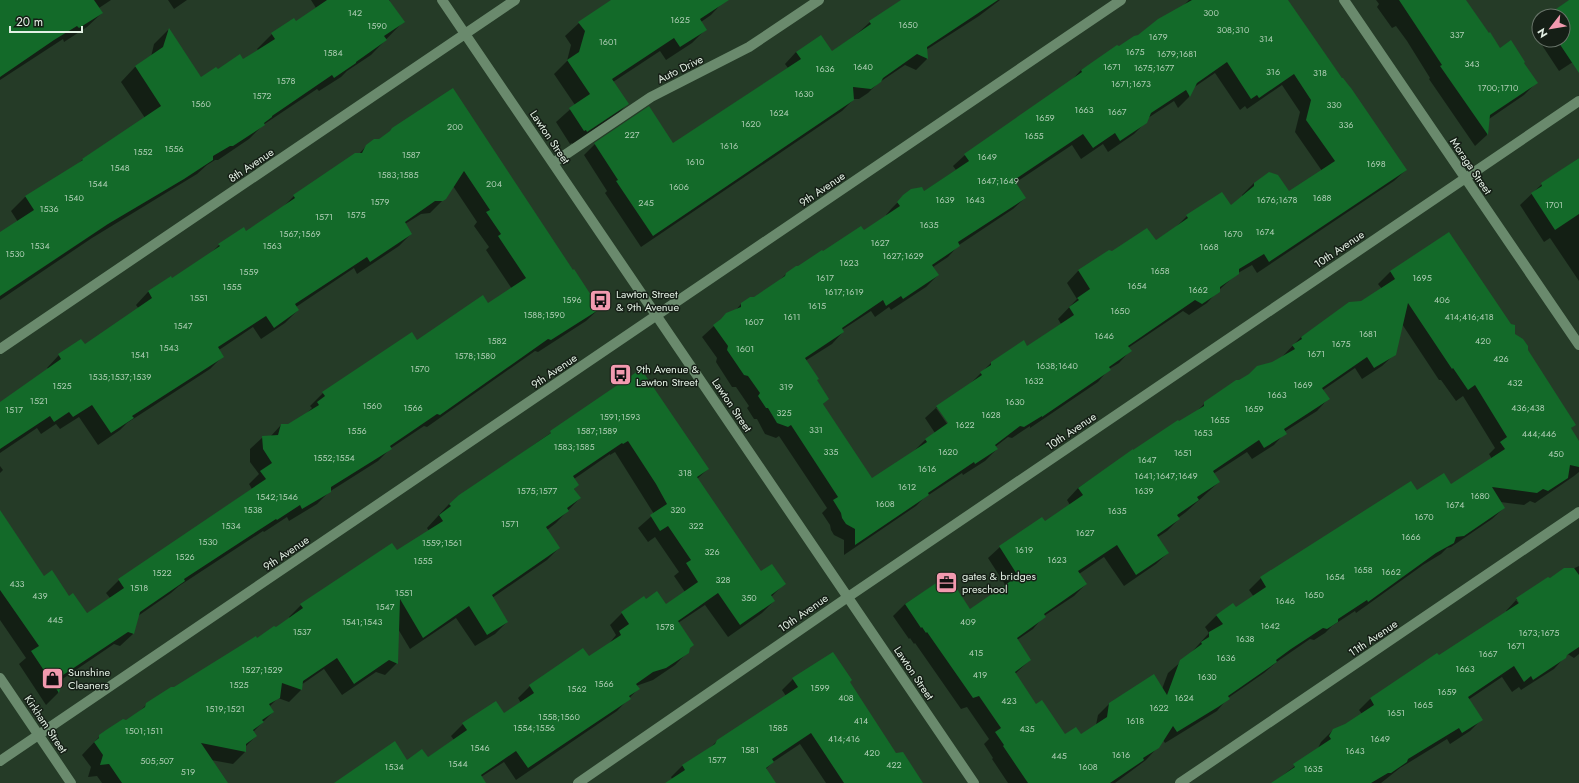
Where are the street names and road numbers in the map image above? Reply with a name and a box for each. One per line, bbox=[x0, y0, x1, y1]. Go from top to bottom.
street label: Auto Drive bbox=[654, 51, 706, 87]
street label: Lawton Street bbox=[526, 107, 574, 167]
street label: Moraga Street bbox=[1446, 135, 1496, 198]
street label: 8th Avenue bbox=[225, 144, 277, 186]
street label: 9th Avenue bbox=[796, 168, 848, 210]
street label: 10th Avenue bbox=[1311, 226, 1368, 272]
street label: 9th Avenue bbox=[528, 350, 580, 392]
street label: Lawton Street bbox=[708, 375, 756, 435]
street label: 10th Avenue bbox=[1043, 408, 1100, 454]
street label: 9th Avenue bbox=[260, 532, 312, 574]
street label: 10th Avenue bbox=[775, 590, 831, 636]
street label: 11th Avenue bbox=[1345, 616, 1401, 660]
street label: Lawton Street bbox=[890, 643, 938, 703]
street label: Kirkham Street bbox=[21, 692, 72, 756]

